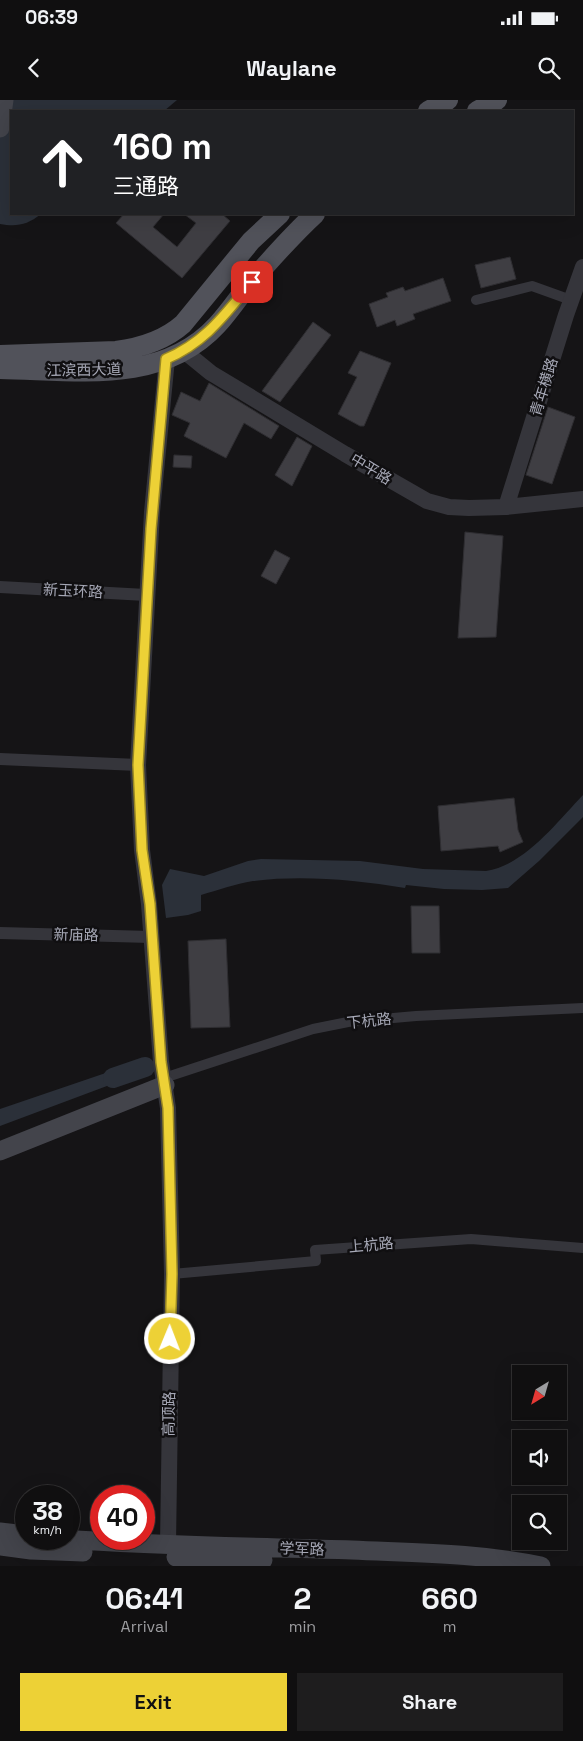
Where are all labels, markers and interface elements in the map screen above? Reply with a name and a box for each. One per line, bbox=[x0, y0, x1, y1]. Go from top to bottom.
text: 06:39 bbox=[25, 5, 78, 30]
icon: back bbox=[20, 54, 48, 82]
text: Waylane bbox=[246, 54, 337, 82]
icon: search bbox=[535, 54, 563, 82]
text: 160 m bbox=[113, 125, 212, 169]
icon: ahead bbox=[30, 130, 95, 195]
text: 三通路 bbox=[113, 172, 179, 200]
pin bbox=[231, 261, 273, 303]
icon: arrive bbox=[238, 268, 266, 296]
street label: 青年横路 bbox=[526, 355, 561, 418]
street label: 江滨西大道 bbox=[46, 359, 122, 380]
street label: 中平路 bbox=[347, 449, 395, 488]
street label: 新玉环路 bbox=[43, 579, 103, 602]
street label: 新庙路 bbox=[53, 925, 99, 944]
street label: 下杭路 bbox=[346, 1009, 392, 1032]
street label: 上杭路 bbox=[348, 1233, 394, 1256]
position arrow bbox=[143, 1312, 195, 1364]
north arrow bbox=[512, 1365, 568, 1420]
map controls bbox=[512, 1365, 567, 1550]
street label: 高顶路 bbox=[159, 1391, 178, 1437]
button: sound bbox=[512, 1430, 567, 1485]
speed limit sign: 40 bbox=[90, 1485, 155, 1550]
text: 38 bbox=[32, 1495, 63, 1527]
button: search bbox=[512, 1495, 567, 1550]
text: km/h bbox=[33, 1522, 62, 1538]
street label: 学军路 bbox=[279, 1538, 325, 1559]
text: 06:41 bbox=[105, 1579, 184, 1618]
text: 2 bbox=[294, 1579, 311, 1618]
text: 660 bbox=[421, 1579, 478, 1618]
text: Arrival bbox=[121, 1616, 168, 1637]
text: min bbox=[289, 1616, 316, 1637]
text: m bbox=[443, 1616, 456, 1637]
button: Exit bbox=[20, 1673, 287, 1731]
button: Share bbox=[297, 1673, 563, 1731]

